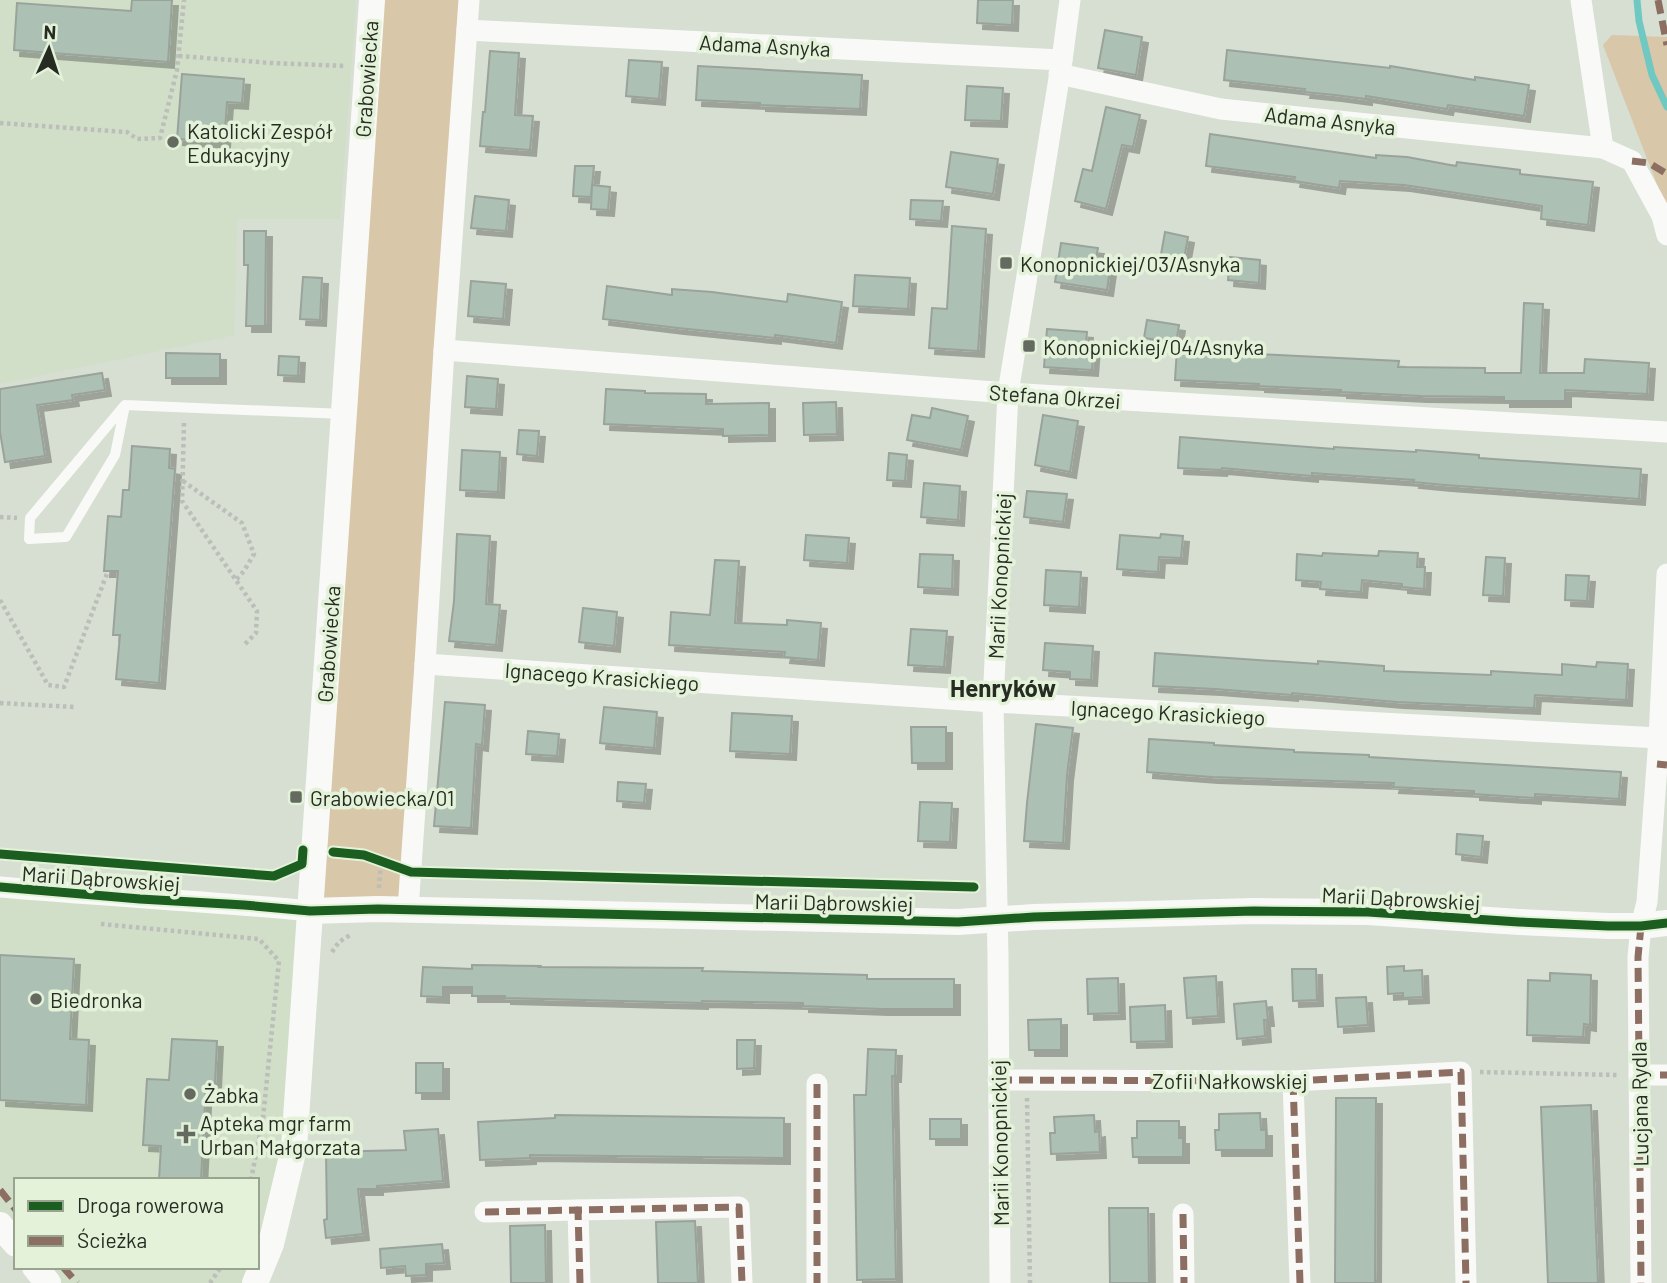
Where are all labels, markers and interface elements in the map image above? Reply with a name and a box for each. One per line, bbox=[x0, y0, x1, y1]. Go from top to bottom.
north arrow bbox=[14, 14, 84, 84]
text: N bbox=[43, 20, 57, 43]
street label: Grabowiecka bbox=[349, 20, 383, 138]
street label: Adama Asnyka bbox=[699, 29, 831, 61]
street label: Adama Asnyka bbox=[1263, 101, 1397, 139]
place label: Katolicki Zespół Edukacyjny bbox=[187, 118, 333, 167]
marker: Katolicki Zespół Edukacyjny bbox=[165, 134, 181, 150]
place label: Konopnickiej/03/Asnyka bbox=[1020, 251, 1240, 276]
marker: Konopnickiej/03/Asnyka bbox=[998, 255, 1014, 271]
place label: Konopnickiej/04/Asnyka bbox=[1043, 334, 1264, 359]
marker: Konopnickiej/04/Asnyka bbox=[1021, 338, 1037, 354]
street label: Stefana Okrzei bbox=[988, 379, 1122, 413]
street label: Marii Konopnickiej bbox=[982, 492, 1016, 660]
street label: Grabowiecka bbox=[311, 585, 345, 703]
street label: Ignacego Krasickiego bbox=[504, 657, 700, 695]
district label: Henryków bbox=[950, 673, 1056, 702]
street label: Ignacego Krasickiego bbox=[1070, 694, 1266, 730]
place label: Grabowiecka/01 bbox=[310, 785, 454, 810]
marker: Grabowiecka/01 bbox=[288, 789, 304, 805]
street label: Marii Dąbrowskiej bbox=[21, 860, 181, 896]
street label: Marii Dąbrowskiej bbox=[1321, 881, 1481, 915]
street label: Marii Dąbrowskiej bbox=[754, 888, 914, 916]
place label: Biedronka bbox=[50, 987, 143, 1012]
marker: Biedronka bbox=[28, 991, 44, 1007]
street label: Lucjana Rydla bbox=[1625, 1041, 1653, 1167]
street label: Marii Konopnickiej bbox=[985, 1060, 1013, 1226]
street label: Zofii Nałkowskiej bbox=[1152, 1068, 1308, 1093]
place label: Żabka bbox=[204, 1082, 259, 1107]
marker: Żabka bbox=[182, 1086, 198, 1102]
place label: Apteka mgr farm Urban Małgorzata bbox=[200, 1110, 361, 1159]
marker: Apteka mgr farm Urban Małgorzata bbox=[178, 1126, 194, 1142]
legend bbox=[14, 1178, 259, 1269]
text: Droga rowerowa bbox=[77, 1192, 224, 1217]
text: Ścieżka bbox=[77, 1227, 147, 1252]

